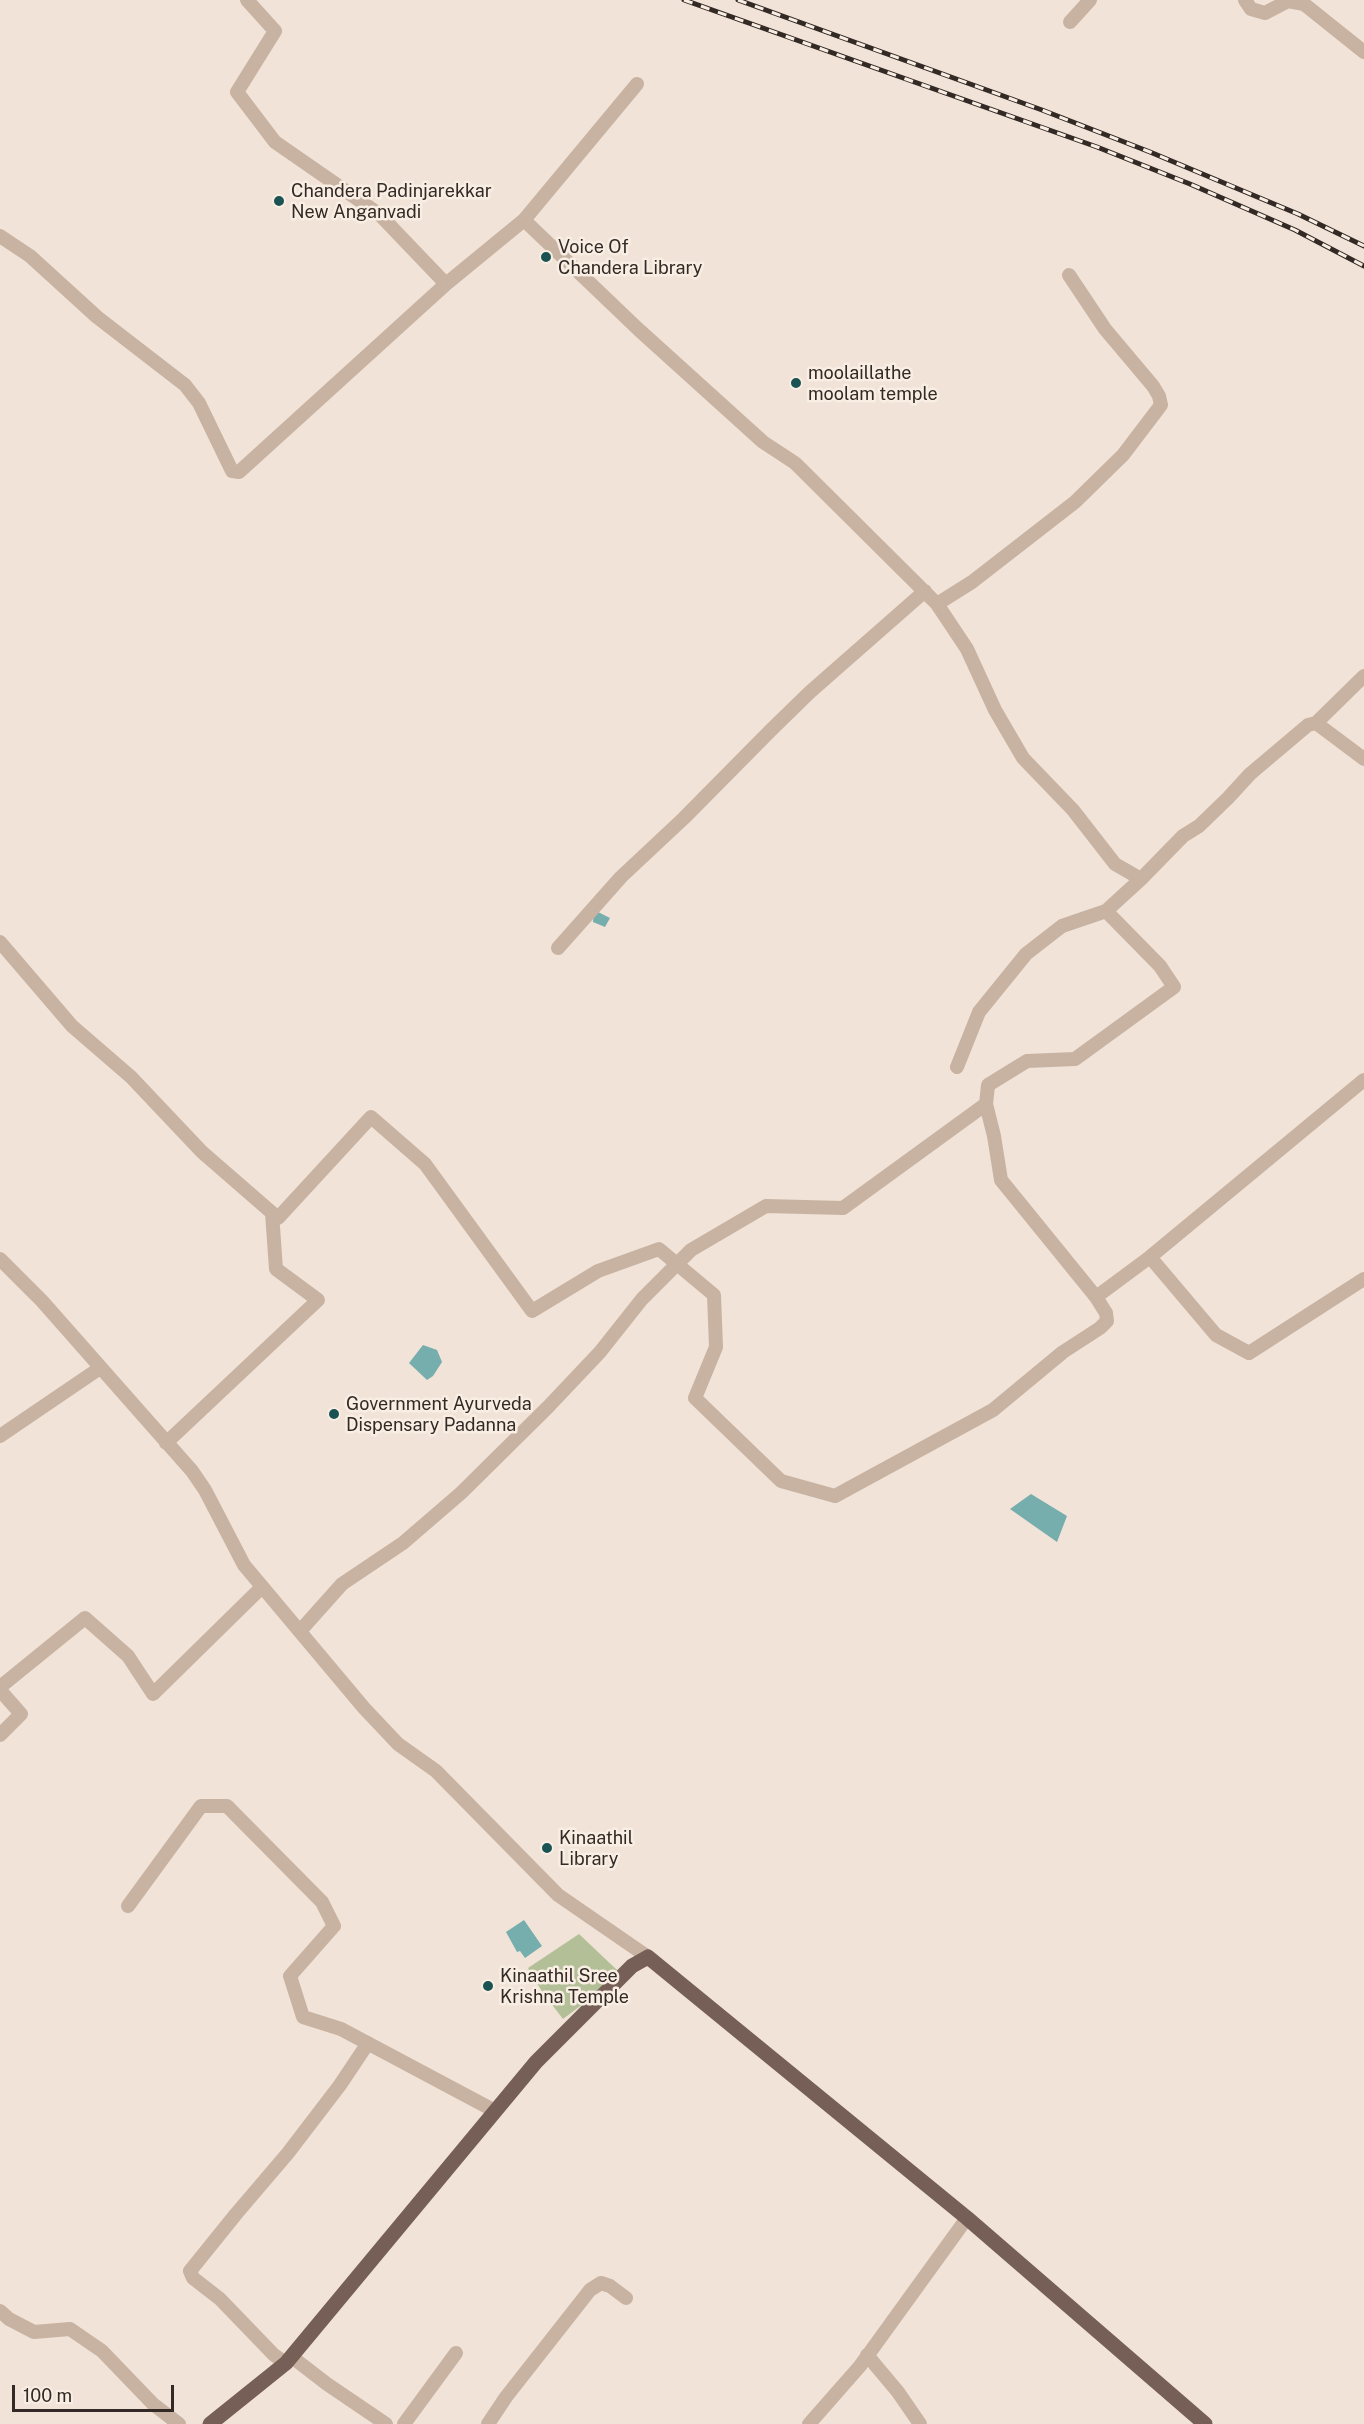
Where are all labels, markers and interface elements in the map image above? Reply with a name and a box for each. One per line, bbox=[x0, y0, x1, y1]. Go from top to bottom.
place label: Chandera Padinjarekkar New Anganvadi bbox=[291, 180, 492, 222]
marker: Chandera Padinjarekkar New Anganvadi bbox=[272, 194, 286, 208]
place label: Voice Of Chandera Library bbox=[558, 236, 702, 278]
marker: Voice Of Chandera Library bbox=[539, 250, 553, 264]
place label: moolaillathe moolam temple bbox=[808, 362, 938, 404]
marker: moolaillathe moolam temple bbox=[789, 376, 803, 390]
place label: Government Ayurveda Dispensary Padanna bbox=[346, 1393, 532, 1436]
marker: Government Ayurveda Dispensary Padanna bbox=[327, 1407, 341, 1421]
place label: Kinaathil Library bbox=[559, 1827, 633, 1870]
marker: Kinaathil Library bbox=[540, 1841, 554, 1855]
place label: Kinaathil Sree Krishna Temple bbox=[500, 1965, 629, 2008]
marker: Kinaathil Sree Krishna Temple bbox=[481, 1979, 495, 1993]
scale bar bbox=[15, 2373, 177, 2411]
text: 100 m bbox=[23, 2385, 72, 2406]

